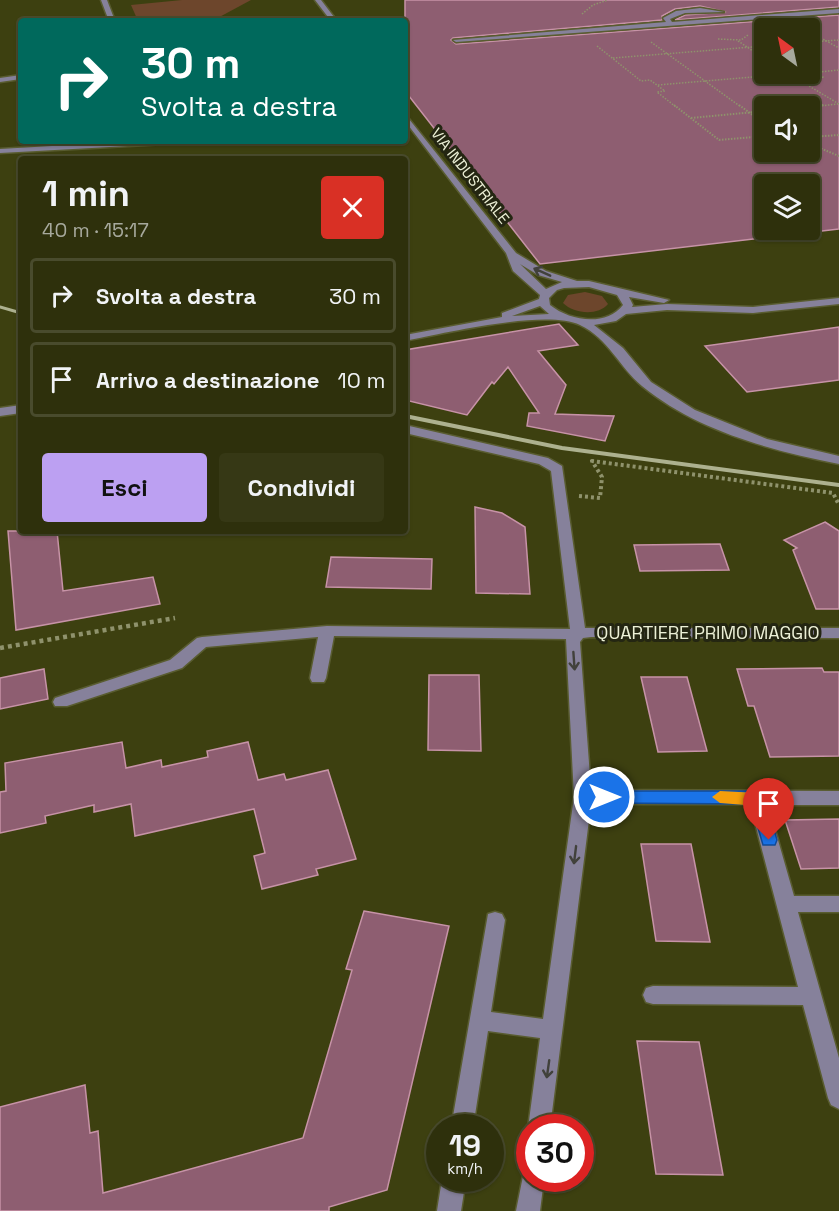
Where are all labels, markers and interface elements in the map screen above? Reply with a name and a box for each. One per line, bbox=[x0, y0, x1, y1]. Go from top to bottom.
north arrow bbox=[754, 18, 820, 84]
map controls bbox=[754, 18, 820, 240]
text: 30 m bbox=[141, 37, 240, 90]
icon: right bbox=[42, 42, 120, 120]
text: Svolta a destra bbox=[141, 89, 337, 124]
button: sound bbox=[754, 96, 820, 162]
street label: VIA INDUSTRIALE bbox=[427, 124, 514, 227]
text: 1 min bbox=[42, 171, 130, 217]
button: layers bbox=[754, 174, 820, 240]
button: close bbox=[321, 176, 384, 239]
text: 40 m · 15:17 bbox=[42, 217, 149, 243]
one-way arrow bbox=[533, 266, 551, 277]
icon: right bbox=[45, 279, 78, 312]
text: Svolta a destra bbox=[96, 282, 256, 310]
text: 30 m bbox=[329, 282, 381, 310]
icon: arrive bbox=[45, 363, 78, 396]
text: Arrivo a destinazione bbox=[96, 366, 319, 394]
text: 10 m bbox=[337, 366, 385, 394]
button: Esci bbox=[42, 453, 207, 522]
button: Condividi bbox=[219, 453, 384, 522]
street label: QUARTIERE PRIMO MAGGIO bbox=[596, 621, 820, 644]
one-way arrow bbox=[569, 650, 580, 670]
position arrow bbox=[572, 765, 636, 829]
pin bbox=[743, 778, 794, 840]
icon: arrive bbox=[752, 787, 785, 820]
one-way arrow bbox=[570, 844, 581, 864]
one-way arrow bbox=[542, 1059, 553, 1078]
speed limit sign: 30 bbox=[516, 1114, 594, 1192]
text: 19 bbox=[449, 1126, 481, 1165]
text: km/h bbox=[447, 1159, 483, 1178]

